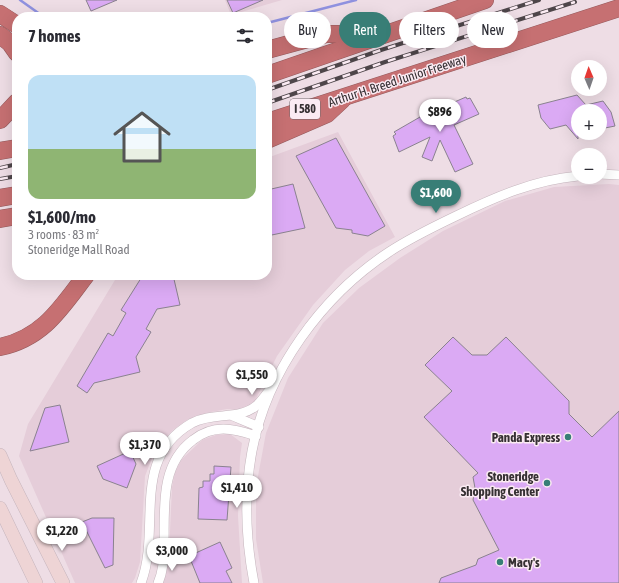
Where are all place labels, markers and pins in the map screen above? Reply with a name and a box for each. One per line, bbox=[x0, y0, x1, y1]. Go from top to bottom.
pin: $896 bbox=[416, 99, 464, 133]
pin: $1,600 bbox=[403, 180, 469, 214]
pin: $1,550 bbox=[219, 362, 285, 396]
place label: Panda Express bbox=[492, 430, 560, 445]
pin: $1,370 bbox=[112, 432, 178, 466]
marker: Panda Express bbox=[563, 432, 573, 442]
place label: Stoneridge Shopping Center bbox=[461, 469, 540, 499]
pin: $1,410 bbox=[204, 475, 270, 509]
marker: Stoneridge Shopping Center bbox=[542, 478, 552, 488]
pin: $1,220 bbox=[29, 518, 95, 552]
pin: $3,000 bbox=[139, 538, 205, 572]
place label: Macy's bbox=[508, 555, 540, 570]
marker: Macy's bbox=[495, 557, 505, 567]

